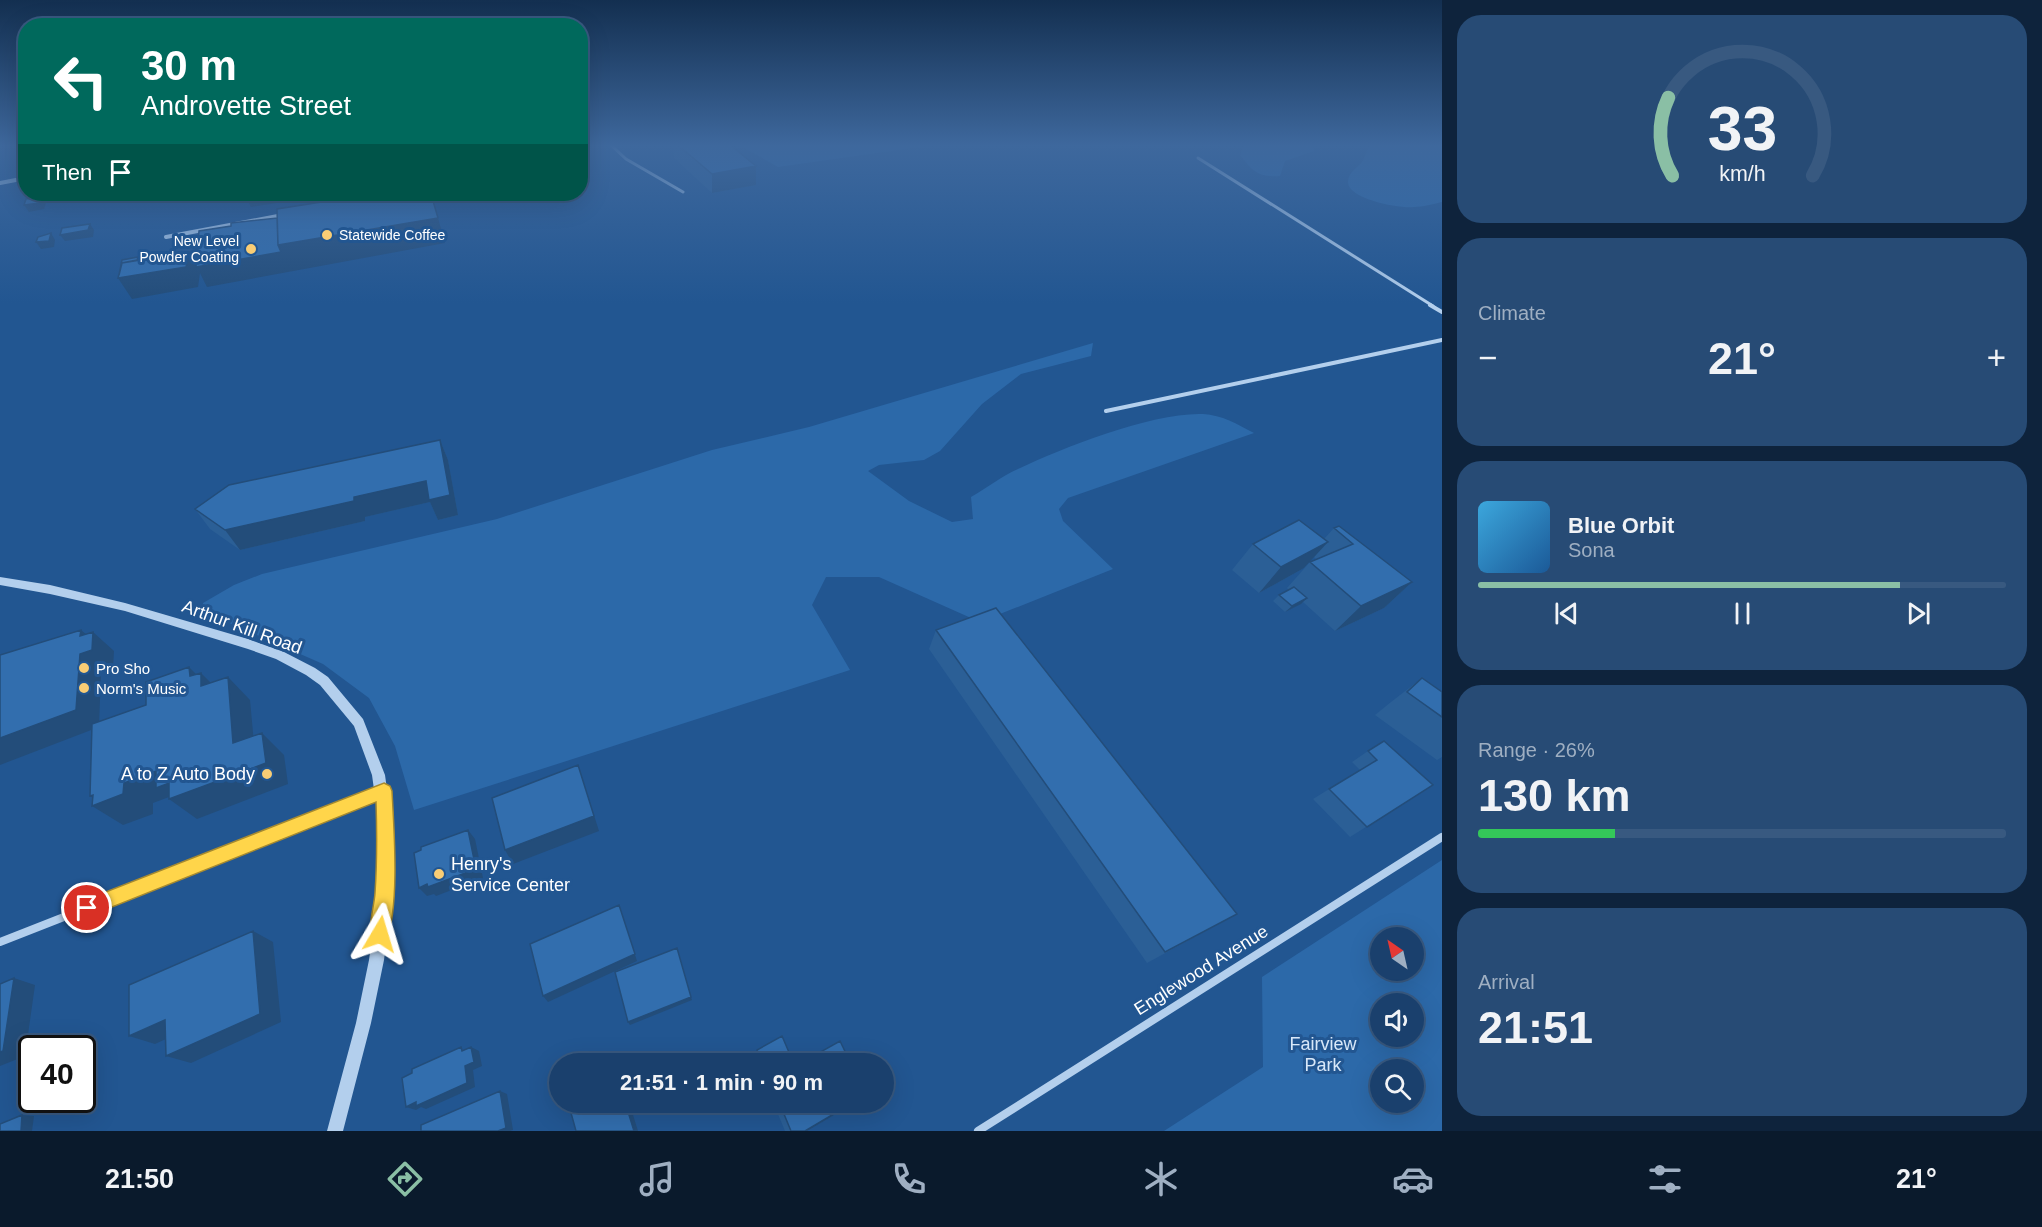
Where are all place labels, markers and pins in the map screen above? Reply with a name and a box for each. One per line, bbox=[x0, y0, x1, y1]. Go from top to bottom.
place label: Statewide Coffee bbox=[339, 227, 446, 243]
marker: Statewide Coffee bbox=[320, 228, 334, 242]
place label: New Level Powder Coating bbox=[139, 233, 239, 265]
marker: New Level Powder Coating bbox=[244, 242, 258, 256]
place label: Pro Sho bbox=[96, 660, 150, 677]
marker: Pro Sho bbox=[77, 661, 91, 675]
place label: Norm's Music bbox=[96, 680, 187, 697]
marker: Norm's Music bbox=[77, 681, 91, 695]
place label: A to Z Auto Body bbox=[121, 764, 255, 784]
marker: A to Z Auto Body bbox=[260, 767, 274, 781]
place label: Henry's Service Center bbox=[451, 854, 570, 895]
marker: Henry's Service Center bbox=[432, 867, 446, 881]
pin bbox=[61, 882, 112, 933]

